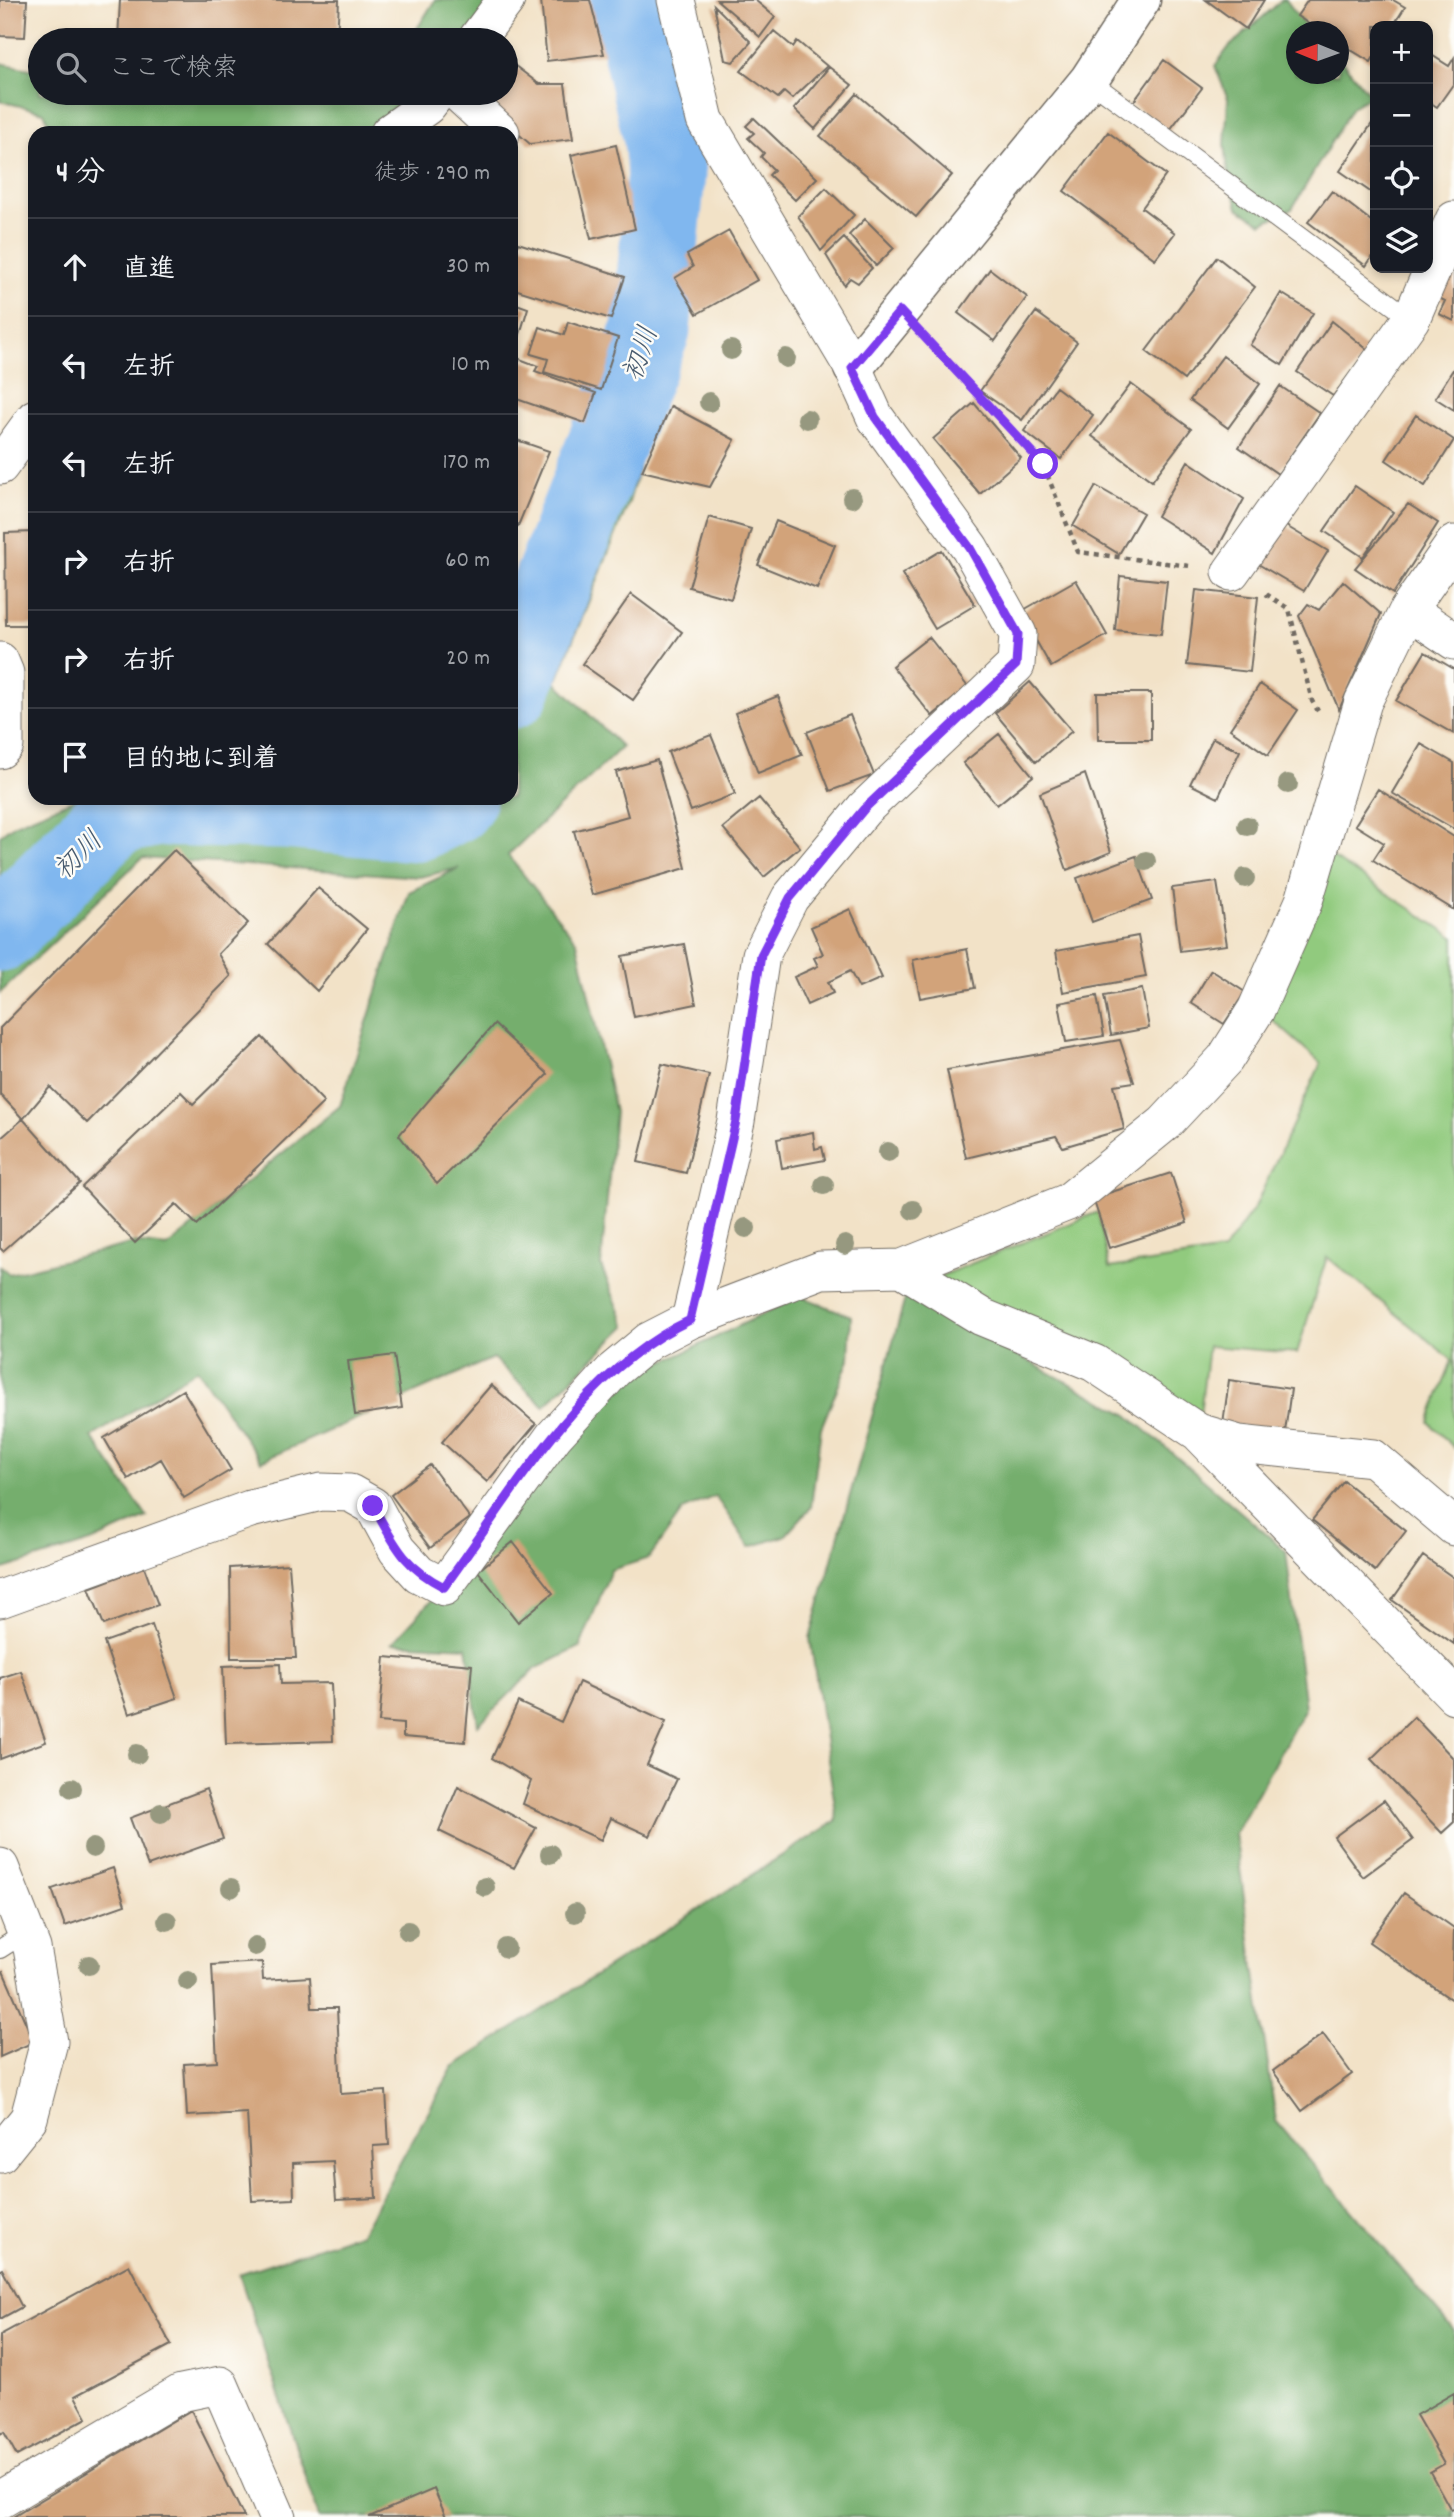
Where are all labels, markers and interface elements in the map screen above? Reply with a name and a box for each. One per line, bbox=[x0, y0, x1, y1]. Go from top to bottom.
north arrow bbox=[1286, 21, 1349, 84]
map controls bbox=[1370, 21, 1433, 273]
button: + bbox=[1370, 21, 1433, 84]
search box bbox=[28, 28, 518, 105]
icon: search bbox=[52, 48, 90, 86]
text: ここで検索 bbox=[108, 51, 238, 88]
button: − bbox=[1370, 84, 1433, 147]
button: locate bbox=[1370, 147, 1433, 210]
text: 4 分 bbox=[56, 154, 105, 197]
text: 徒歩 · 290 m bbox=[374, 158, 490, 191]
button: layers bbox=[1370, 210, 1433, 273]
icon: ahead bbox=[56, 248, 94, 286]
text: 30 m bbox=[446, 251, 490, 284]
text: 直進 bbox=[123, 252, 175, 289]
water label: 初川 bbox=[616, 322, 671, 387]
icon: left bbox=[56, 346, 94, 384]
text: 10 m bbox=[451, 349, 490, 382]
text: 左折 bbox=[123, 350, 175, 387]
icon: left bbox=[56, 444, 94, 482]
text: 170 m bbox=[443, 447, 490, 480]
text: 左折 bbox=[123, 448, 175, 485]
route start bbox=[1027, 448, 1058, 479]
icon: right bbox=[56, 542, 94, 580]
text: 60 m bbox=[445, 545, 490, 578]
text: 右折 bbox=[123, 546, 175, 583]
icon: right bbox=[56, 640, 94, 678]
text: 20 m bbox=[446, 643, 490, 676]
text: 右折 bbox=[123, 644, 175, 681]
icon: arrive bbox=[56, 738, 94, 776]
text: 目的地に到着 bbox=[123, 742, 279, 779]
water label: 初川 bbox=[47, 824, 114, 891]
route end bbox=[357, 1490, 388, 1521]

